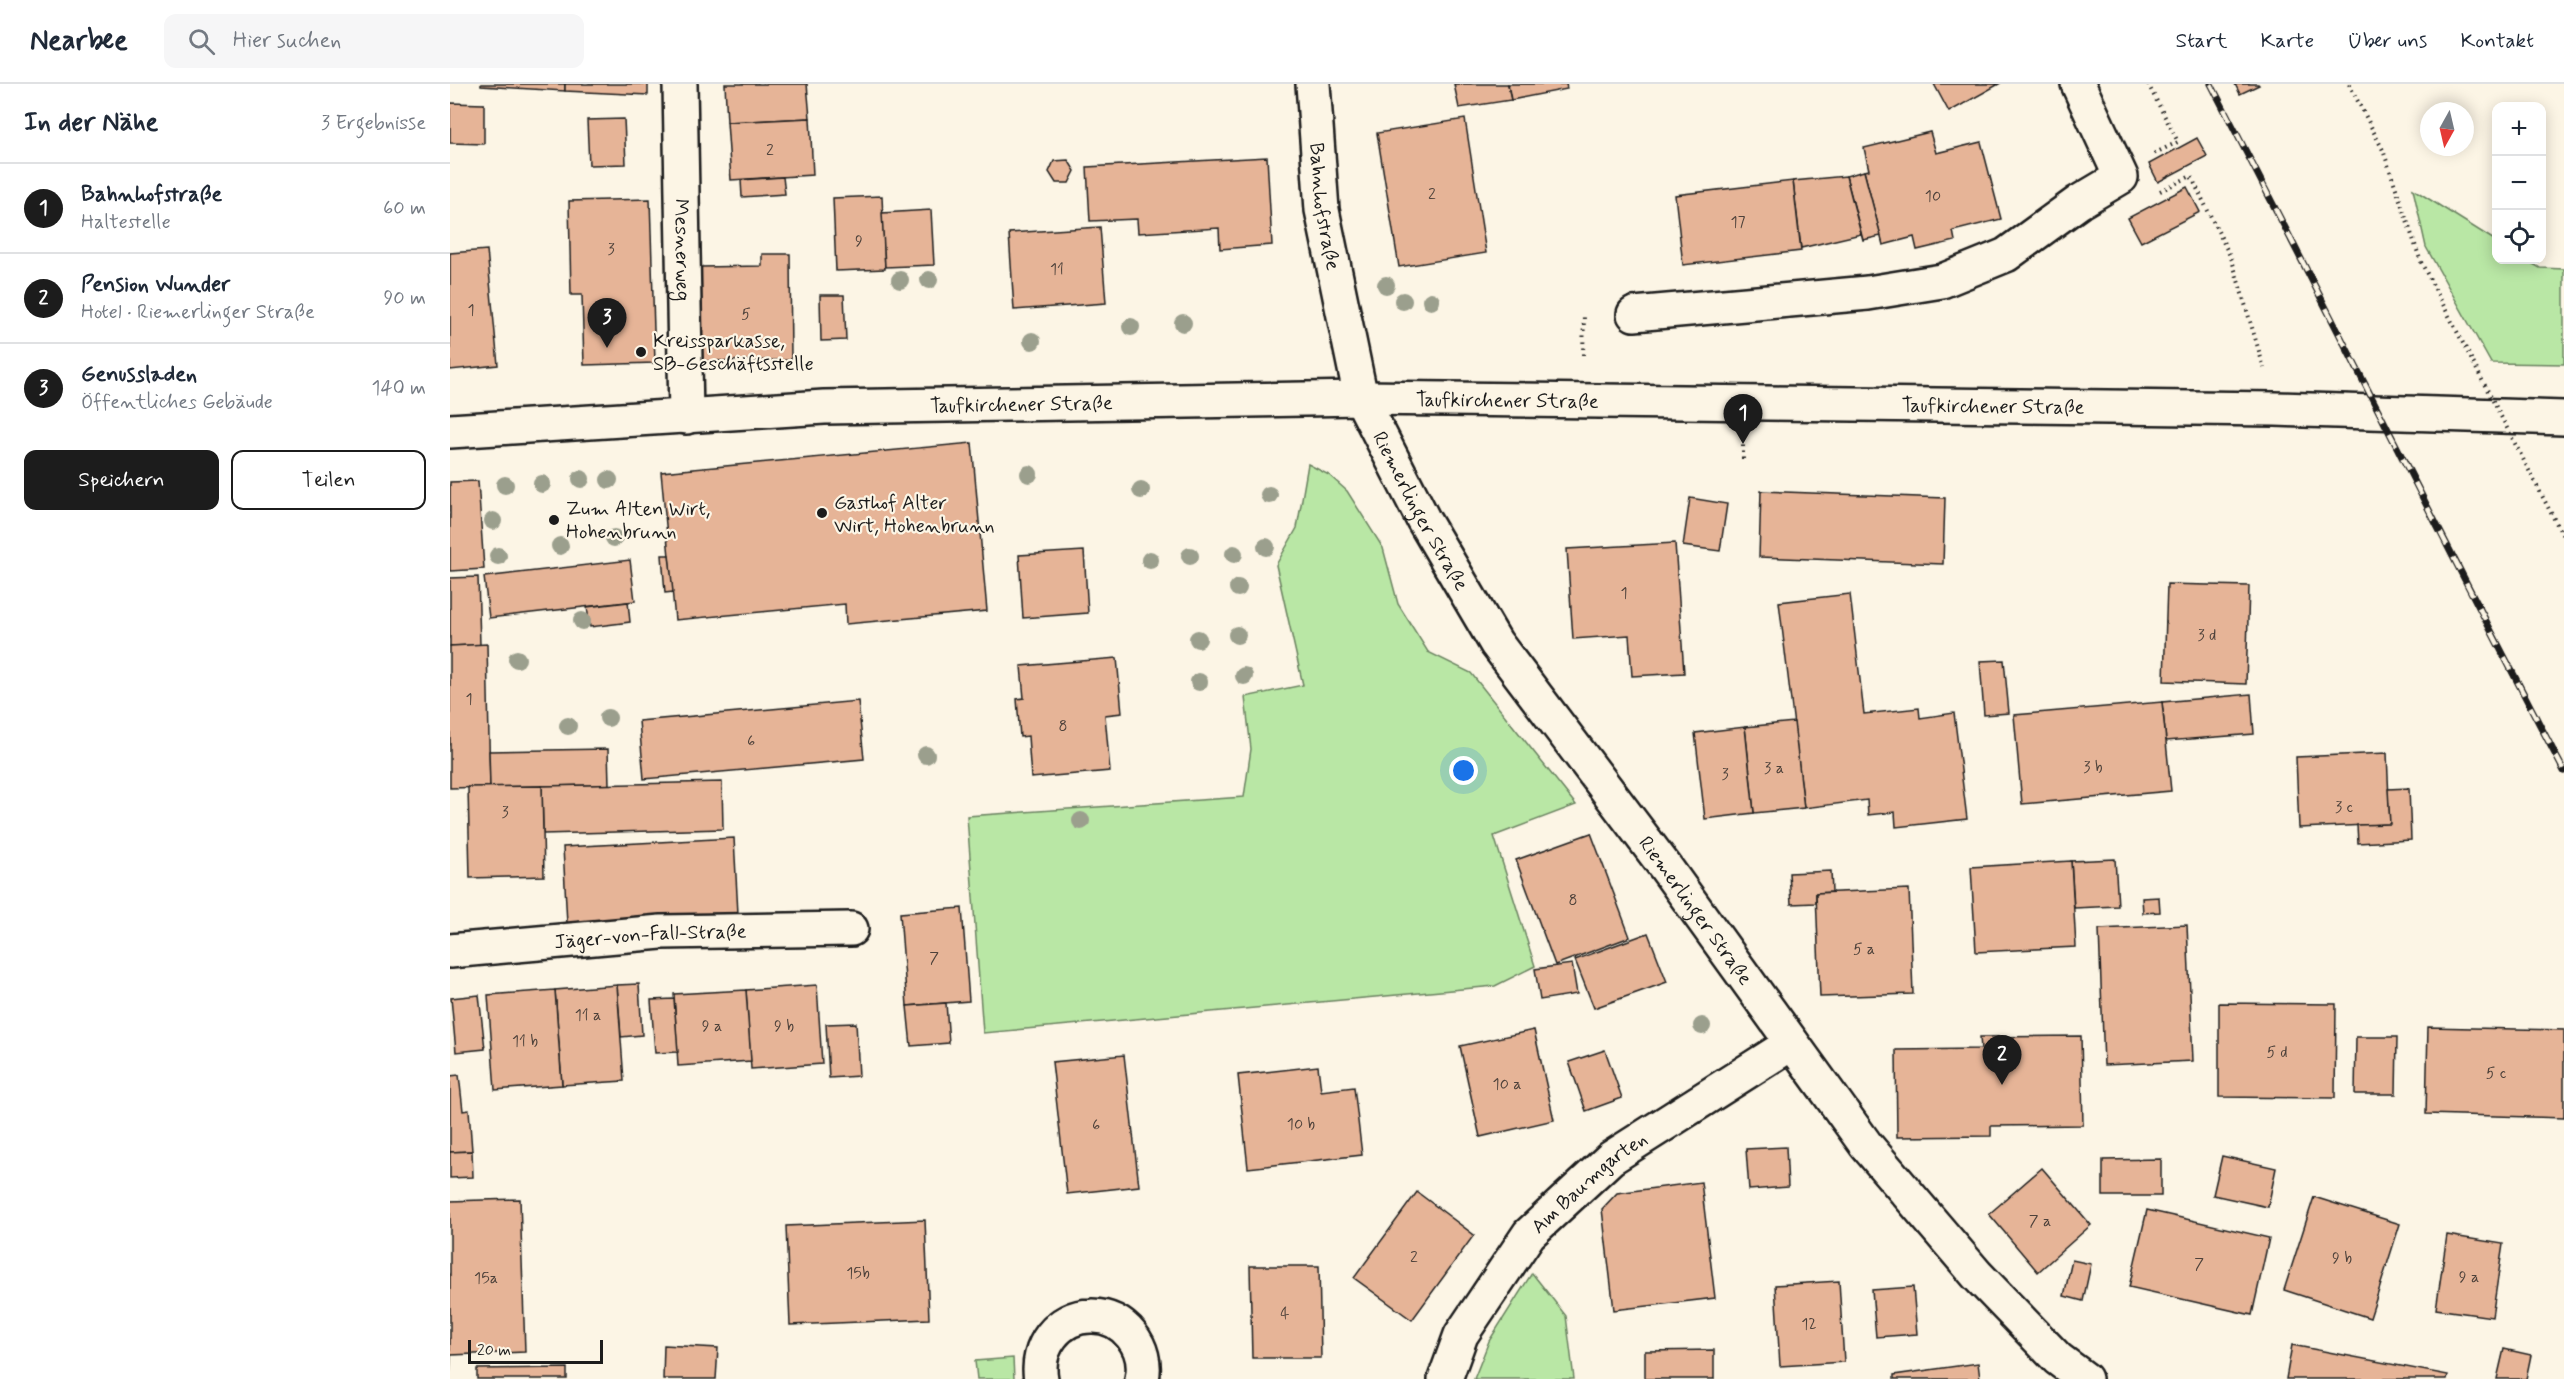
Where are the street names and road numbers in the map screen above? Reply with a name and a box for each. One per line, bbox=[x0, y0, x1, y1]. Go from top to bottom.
street label: Bahnhofstraße bbox=[1302, 142, 1346, 273]
street label: Mesnerweg bbox=[667, 198, 696, 302]
street label: Taufkirchener Straße bbox=[1416, 387, 1599, 416]
street label: Taufkirchener Straße bbox=[930, 390, 1113, 420]
street label: Taufkirchener Straße bbox=[1902, 393, 2085, 422]
street label: Riemerlinger Straße bbox=[1365, 427, 1474, 596]
street label: Riemerlinger Straße bbox=[1632, 831, 1758, 991]
street label: Jäger-von-Fall-Straße bbox=[553, 919, 747, 957]
street label: Am Baumgarten bbox=[1526, 1126, 1653, 1240]

